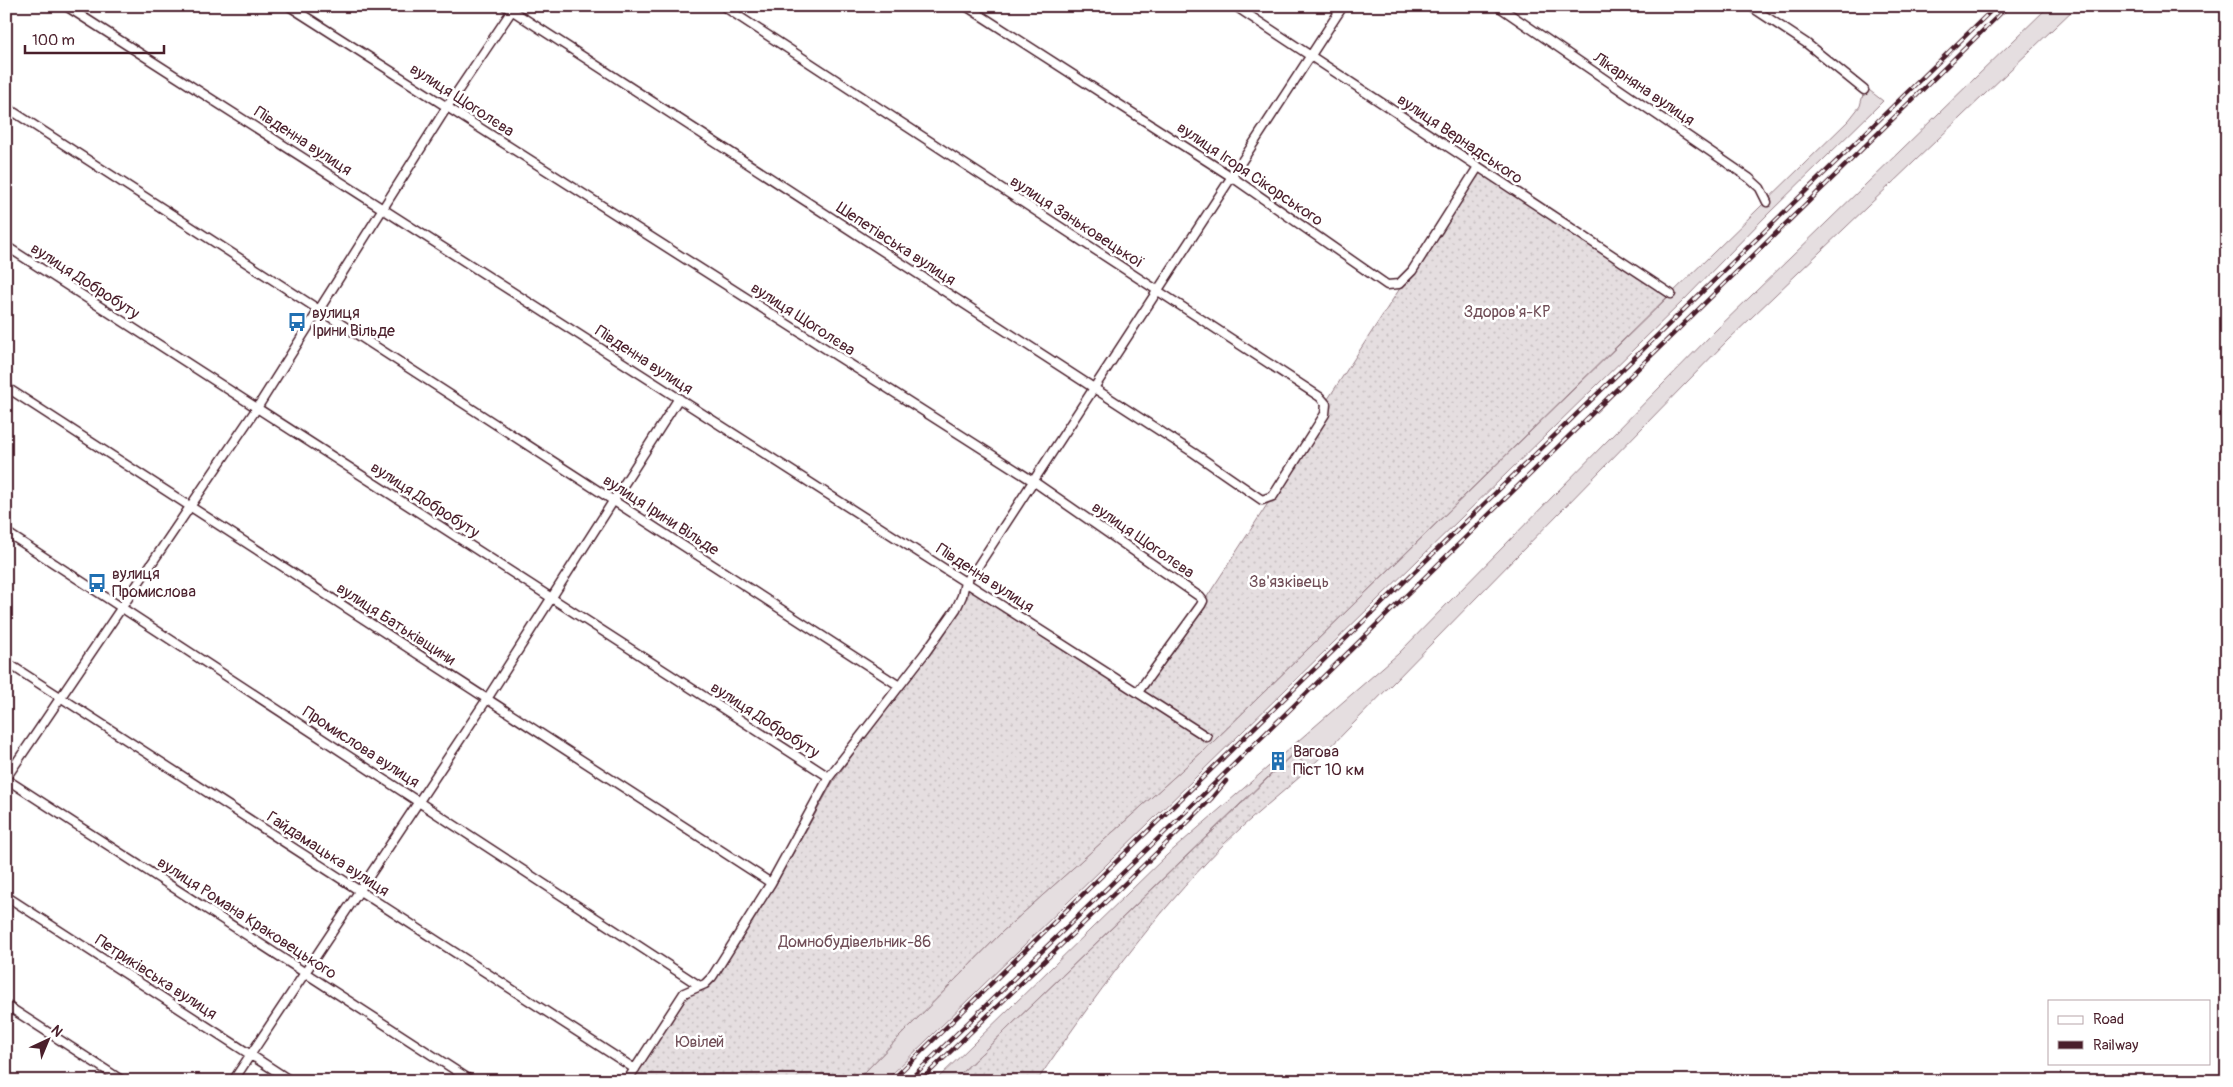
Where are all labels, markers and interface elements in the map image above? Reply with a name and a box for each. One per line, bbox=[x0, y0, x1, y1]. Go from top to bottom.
scale bar bbox=[25, 22, 164, 54]
text: 100 m bbox=[32, 31, 75, 50]
street label: Лікарняна вулиця bbox=[1589, 47, 1698, 130]
street label: вулиця Щоголєва bbox=[406, 59, 518, 141]
street label: вулиця Вернадського bbox=[1393, 90, 1527, 189]
street label: Південна вулиця bbox=[250, 102, 356, 180]
street label: вулиця Ігоря Сікорського bbox=[1173, 118, 1327, 231]
street label: вулиця Заньковецької bbox=[1006, 171, 1148, 273]
street label: Шепетівська вулиця bbox=[833, 198, 959, 290]
street label: вулиця Добробуту bbox=[27, 238, 143, 324]
street label: вулиця Щоголєва bbox=[747, 278, 859, 360]
park label: Здоров'я-КР bbox=[1464, 302, 1550, 322]
place label: вулиця Ірини Вільде bbox=[312, 303, 395, 341]
bus stop icon: вулиця Ірини Вільде bbox=[286, 311, 308, 333]
street label: Південна вулиця bbox=[591, 321, 697, 399]
street label: вулиця Добробуту bbox=[367, 457, 483, 543]
street label: вулиця Ірини Вільде bbox=[599, 470, 723, 560]
street label: вулиця Щоголєва bbox=[1088, 497, 1198, 583]
street label: Південна вулиця bbox=[932, 539, 1038, 617]
place label: вулиця Промислова bbox=[112, 564, 196, 602]
bus stop icon: вулиця Промислова bbox=[86, 572, 108, 594]
park label: Зв'язківець bbox=[1249, 572, 1329, 592]
street label: вулиця Батьківщини bbox=[333, 578, 459, 670]
street label: вулиця Добробуту bbox=[707, 677, 823, 763]
street label: Промислова вулиця bbox=[299, 702, 423, 792]
place label: Вагова Піст 10 км bbox=[1293, 742, 1364, 780]
building icon: Вагова Піст 10 км bbox=[1267, 750, 1289, 772]
street label: Гайдамацька вулиця bbox=[263, 807, 393, 901]
street label: вулиця Романа Краковецького bbox=[154, 852, 341, 984]
street label: Петриківська вулиця bbox=[91, 930, 221, 1024]
park label: Домнобудівельник-86 bbox=[778, 932, 931, 952]
legend bbox=[2048, 1000, 2210, 1064]
text: Road bbox=[2093, 1010, 2124, 1029]
north arrow bbox=[22, 1014, 72, 1064]
text: N bbox=[47, 1022, 66, 1040]
park label: Ювілей bbox=[676, 1032, 724, 1052]
text: Railway bbox=[2093, 1036, 2139, 1055]

